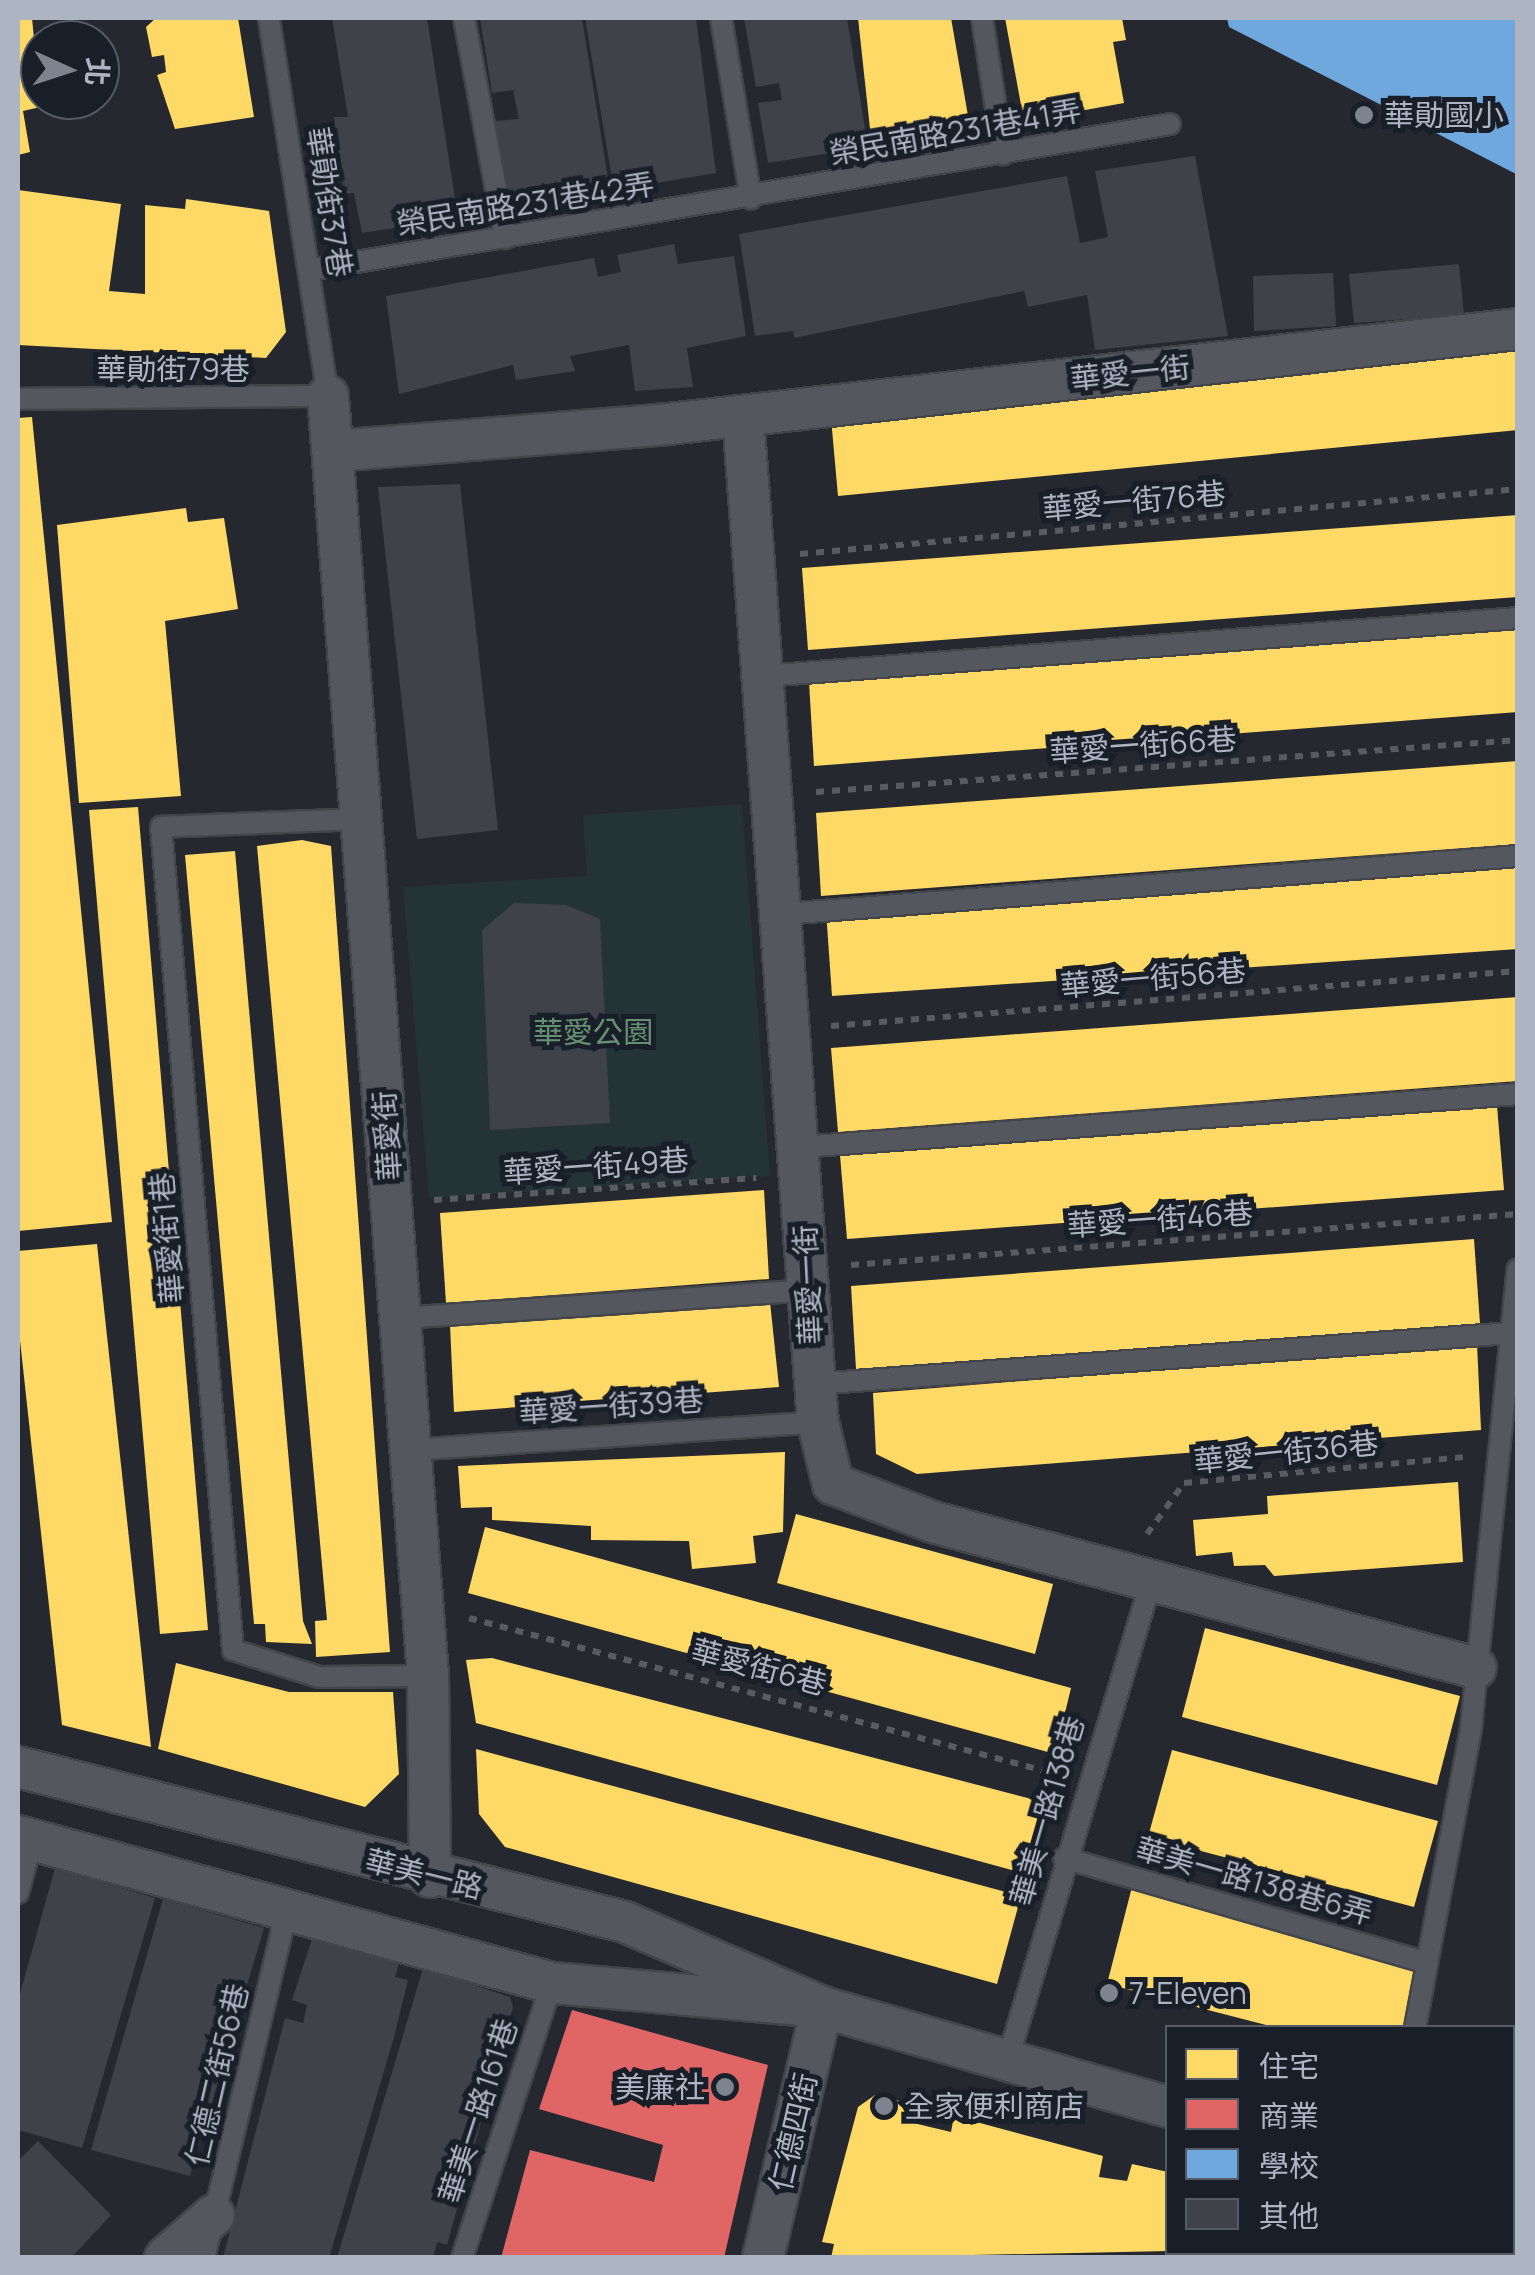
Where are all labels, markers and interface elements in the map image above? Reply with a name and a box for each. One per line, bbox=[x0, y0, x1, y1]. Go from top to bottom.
north arrow bbox=[20, 20, 120, 120]
text: 北 bbox=[78, 56, 118, 86]
street label: 榮民南路231巷41弄 bbox=[826, 92, 1084, 172]
place label: 華勛國小 bbox=[1384, 97, 1504, 133]
marker: 華勛國小 bbox=[1353, 104, 1375, 126]
street label: 華勛街37巷 bbox=[299, 124, 359, 280]
street label: 榮民南路231巷42弄 bbox=[394, 166, 656, 242]
street label: 華愛一街 bbox=[1068, 349, 1192, 397]
street label: 華勛街79巷 bbox=[96, 351, 250, 387]
street label: 華愛一街76巷 bbox=[1041, 475, 1227, 527]
street label: 華愛一街66巷 bbox=[1048, 721, 1238, 769]
street label: 華愛一街56巷 bbox=[1059, 952, 1247, 1004]
park label: 華愛公園 bbox=[533, 1014, 653, 1050]
street label: 華愛街 bbox=[366, 1090, 408, 1182]
street label: 華愛一街49巷 bbox=[502, 1142, 690, 1190]
street label: 華愛街1巷 bbox=[143, 1171, 191, 1305]
street label: 華愛一街46巷 bbox=[1066, 1195, 1254, 1243]
street label: 華愛一街 bbox=[787, 1224, 829, 1346]
street label: 華愛一街39巷 bbox=[517, 1382, 705, 1430]
street label: 華愛一街36巷 bbox=[1192, 1424, 1380, 1480]
street label: 華愛街6巷 bbox=[687, 1632, 831, 1702]
street label: 華美一路138巷 bbox=[1003, 1712, 1091, 1910]
street label: 華美一路138巷6弄 bbox=[1132, 1830, 1376, 1932]
street label: 華美一路 bbox=[361, 1842, 487, 1906]
place label: 7-Eleven bbox=[1129, 1975, 1247, 2011]
street label: 仁德二街56巷 bbox=[179, 1980, 255, 2170]
marker: 7-Eleven bbox=[1098, 1982, 1120, 2004]
street label: 華美一路161巷 bbox=[431, 2014, 525, 2208]
legend bbox=[1165, 2025, 1515, 2255]
text: 住宅 bbox=[1259, 2045, 1319, 2086]
place label: 美廉社 bbox=[615, 2069, 705, 2105]
street label: 仁德四街 bbox=[762, 2069, 824, 2195]
marker: 美廉社 bbox=[714, 2076, 736, 2098]
place label: 全家便利商店 bbox=[904, 2088, 1084, 2124]
marker: 全家便利商店 bbox=[873, 2095, 895, 2117]
text: 商業 bbox=[1259, 2095, 1319, 2136]
text: 學校 bbox=[1259, 2145, 1319, 2186]
text: 其他 bbox=[1259, 2195, 1319, 2236]

